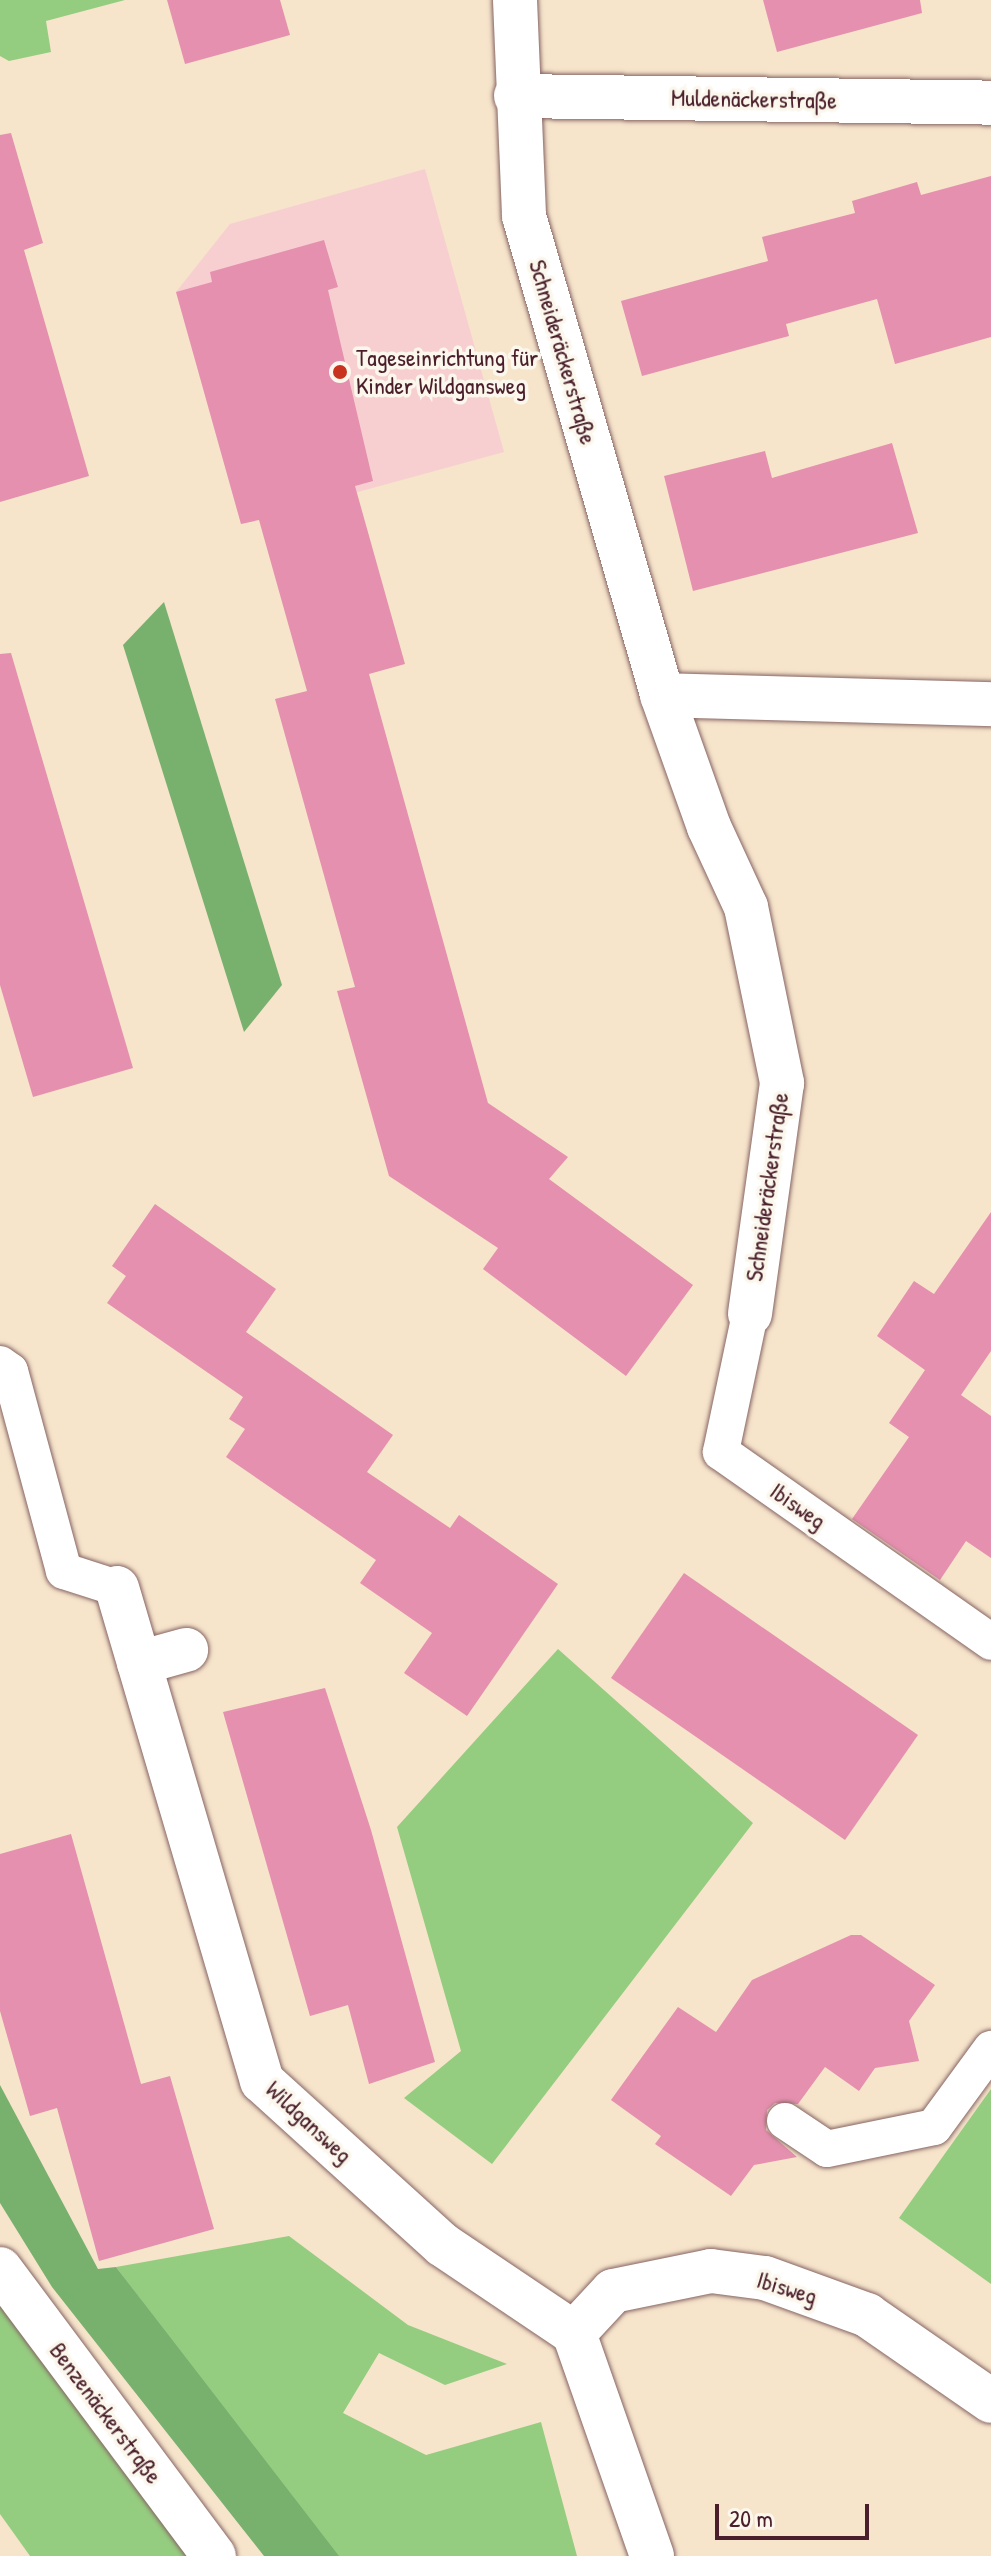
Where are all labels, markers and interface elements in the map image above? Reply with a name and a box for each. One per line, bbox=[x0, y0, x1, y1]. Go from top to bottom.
street label: Muldenäckerstraße bbox=[671, 83, 837, 115]
street label: Schneideräckerstraße bbox=[523, 257, 603, 447]
place label: Tageseinrichtung für Kinder Wildgansweg bbox=[356, 344, 538, 400]
marker: Tageseinrichtung für Kinder Wildgansweg bbox=[331, 363, 349, 381]
street label: Schneideräckerstraße bbox=[740, 1091, 794, 1283]
street label: Ibisweg bbox=[765, 1477, 831, 1535]
street label: Wildgansweg bbox=[260, 2075, 358, 2169]
street label: Ibisweg bbox=[753, 2265, 821, 2311]
street label: Benzenäckerstraße bbox=[44, 2337, 168, 2489]
scale bar bbox=[719, 2488, 873, 2538]
text: 20 m bbox=[729, 2502, 773, 2534]

